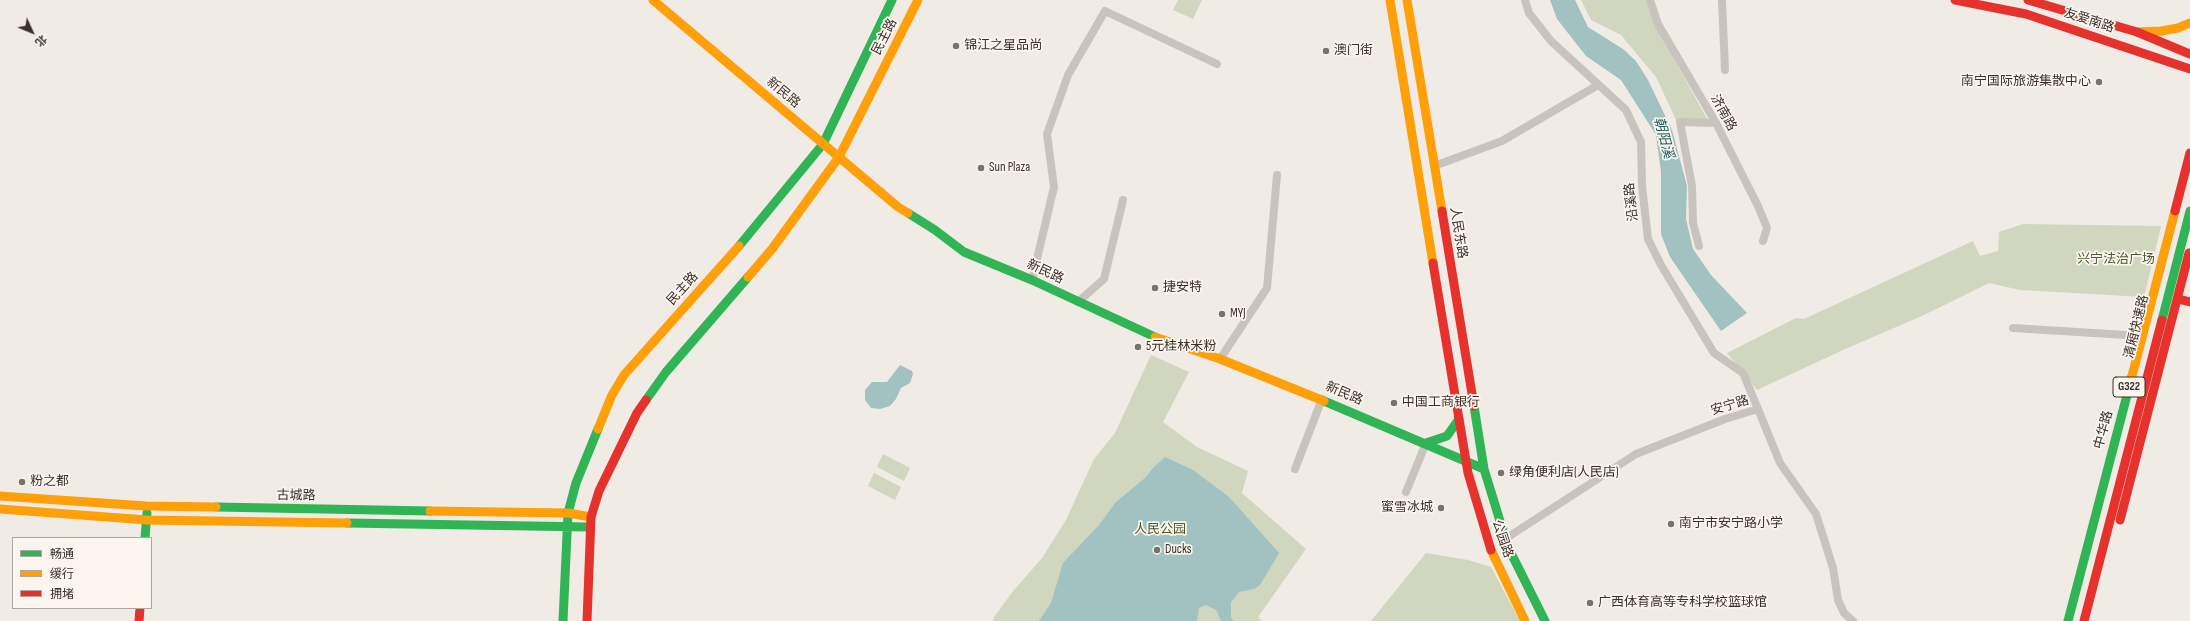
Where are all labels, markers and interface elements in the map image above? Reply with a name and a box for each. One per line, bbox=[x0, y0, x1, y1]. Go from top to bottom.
street label: 友爱南路 bbox=[2062, 6, 2116, 36]
north arrow bbox=[12, 12, 52, 52]
street label: 民主路 bbox=[869, 16, 901, 58]
text: 北 bbox=[32, 32, 49, 49]
place label: 锦江之星品尚 bbox=[964, 38, 1042, 54]
marker: 锦江之星品尚 bbox=[951, 41, 961, 51]
place label: 澳门街 bbox=[1334, 43, 1373, 59]
marker: 澳门街 bbox=[1321, 46, 1331, 56]
street label: 新民路 bbox=[763, 74, 803, 112]
place label: 南宁国际旅游集散中心 bbox=[1961, 74, 2091, 90]
marker: 南宁国际旅游集散中心 bbox=[2094, 77, 2104, 87]
street label: 济南路 bbox=[1707, 92, 1739, 134]
water label: 朝阳溪 bbox=[1649, 116, 1677, 160]
place label: Sun Plaza bbox=[989, 160, 1030, 176]
marker: Sun Plaza bbox=[976, 163, 986, 173]
street label: 沿溪路 bbox=[1622, 182, 1642, 222]
street label: 人民东路 bbox=[1446, 206, 1470, 260]
park label: 兴宁法治广场 bbox=[2077, 252, 2155, 268]
street label: 新民路 bbox=[1024, 257, 1066, 287]
street label: 民主路 bbox=[664, 269, 702, 309]
place label: 捷安特 bbox=[1163, 280, 1202, 296]
marker: 捷安特 bbox=[1150, 283, 1160, 293]
street label: 清厢快速路 bbox=[2122, 294, 2152, 360]
place label: MYJ bbox=[1230, 306, 1246, 322]
marker: MYJ bbox=[1217, 309, 1227, 319]
place label: 5元桂林米粉 bbox=[1146, 339, 1216, 355]
marker: 5元桂林米粉 bbox=[1133, 342, 1143, 352]
road number: G322 bbox=[2113, 377, 2145, 397]
street label: 新民路 bbox=[1323, 379, 1365, 409]
street label: 安宁路 bbox=[1709, 393, 1751, 419]
place label: 中国工商银行 bbox=[1402, 395, 1480, 411]
marker: 中国工商银行 bbox=[1389, 398, 1399, 408]
street label: 中华路 bbox=[2091, 409, 2117, 451]
place label: 绿角便利店(人民店) bbox=[1509, 465, 1619, 481]
marker: 绿角便利店(人民店) bbox=[1496, 468, 1506, 478]
place label: 粉之都 bbox=[30, 474, 69, 490]
marker: 粉之都 bbox=[17, 477, 27, 487]
street label: 古城路 bbox=[276, 488, 316, 504]
place label: 蜜雪冰城 bbox=[1381, 500, 1433, 516]
marker: 蜜雪冰城 bbox=[1436, 503, 1446, 513]
place label: 南宁市安宁路小学 bbox=[1679, 516, 1783, 532]
street label: 公园路 bbox=[1488, 518, 1516, 560]
marker: 南宁市安宁路小学 bbox=[1666, 519, 1676, 529]
park label: 人民公园 bbox=[1134, 522, 1186, 538]
legend bbox=[12, 537, 152, 609]
place label: Ducks bbox=[1165, 542, 1191, 558]
marker: Ducks bbox=[1152, 545, 1162, 555]
text: 畅通 bbox=[50, 547, 74, 562]
text: 缓行 bbox=[50, 567, 74, 582]
text: 拥堵 bbox=[50, 587, 74, 602]
place label: 广西体育高等专科学校篮球馆 bbox=[1598, 595, 1767, 611]
marker: 广西体育高等专科学校篮球馆 bbox=[1585, 598, 1595, 608]

